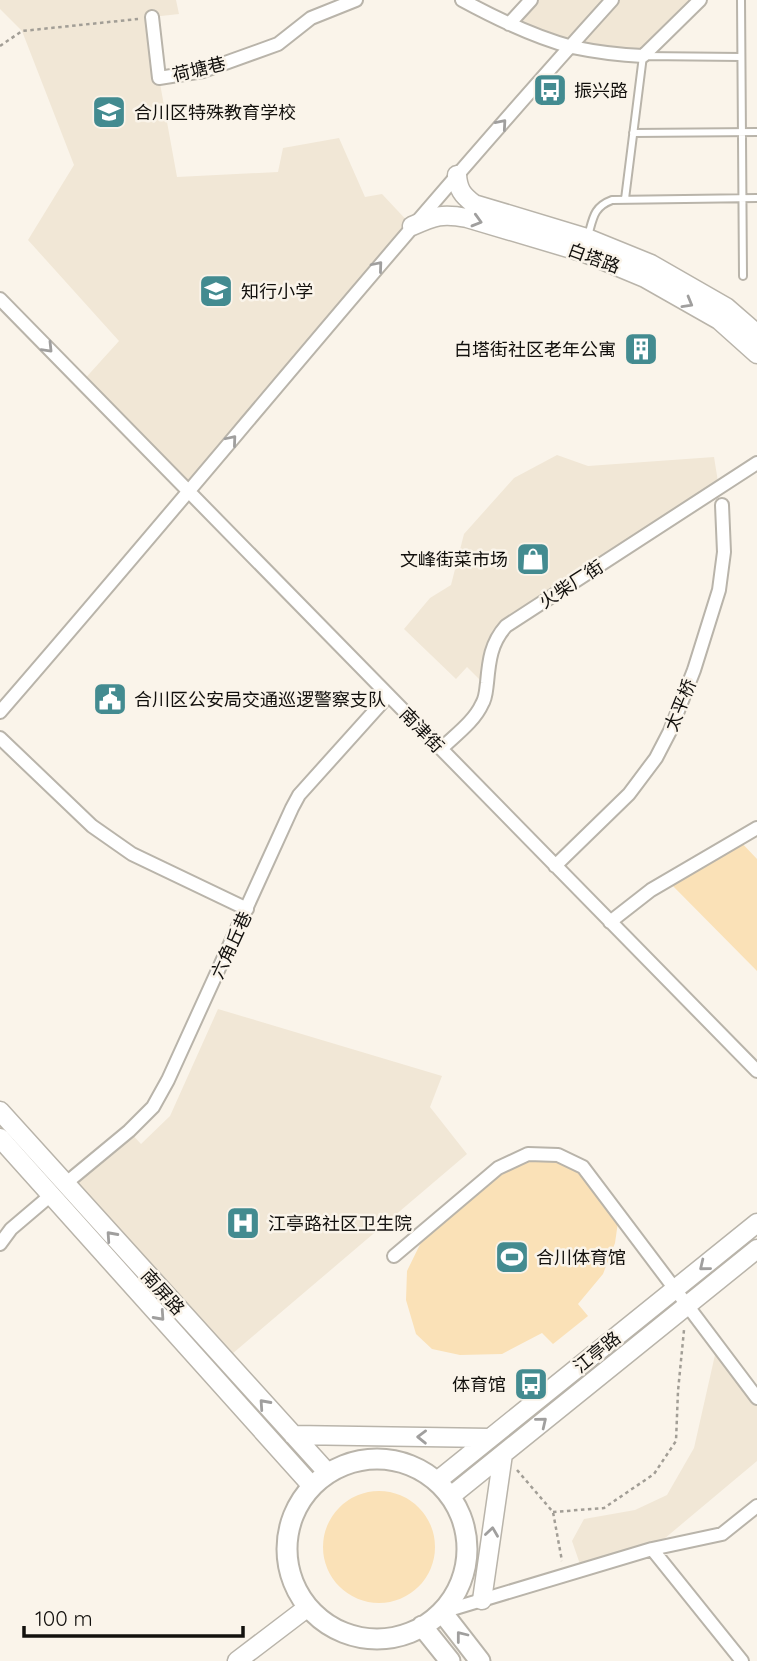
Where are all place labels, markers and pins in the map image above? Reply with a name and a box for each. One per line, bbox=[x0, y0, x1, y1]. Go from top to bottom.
bus stop icon: 振兴路 bbox=[531, 71, 569, 109]
place label: 振兴路 bbox=[574, 79, 628, 102]
school or university icon: 合川区特殊教育学校 bbox=[90, 93, 128, 131]
place label: 合川区特殊教育学校 bbox=[134, 101, 296, 124]
school or university icon: 知行小学 bbox=[197, 272, 235, 310]
place label: 知行小学 bbox=[241, 280, 313, 303]
building icon: 白塔街社区老年公寓 bbox=[622, 330, 660, 368]
place label: 白塔街社区老年公寓 bbox=[454, 338, 616, 361]
shop icon: 文峰街菜市场 bbox=[514, 540, 552, 578]
place label: 文峰街菜市场 bbox=[400, 548, 508, 571]
public building icon: 合川区公安局交通巡逻警察支队 bbox=[91, 680, 129, 718]
place label: 合川区公安局交通巡逻警察支队 bbox=[134, 688, 386, 711]
hospital icon: 江亭路社区卫生院 bbox=[224, 1204, 262, 1242]
place label: 江亭路社区卫生院 bbox=[268, 1212, 412, 1235]
sports icon: 合川体育馆 bbox=[493, 1238, 531, 1276]
place label: 合川体育馆 bbox=[536, 1246, 626, 1269]
bus stop icon: 体育馆 bbox=[512, 1365, 550, 1403]
place label: 体育馆 bbox=[452, 1373, 506, 1396]

